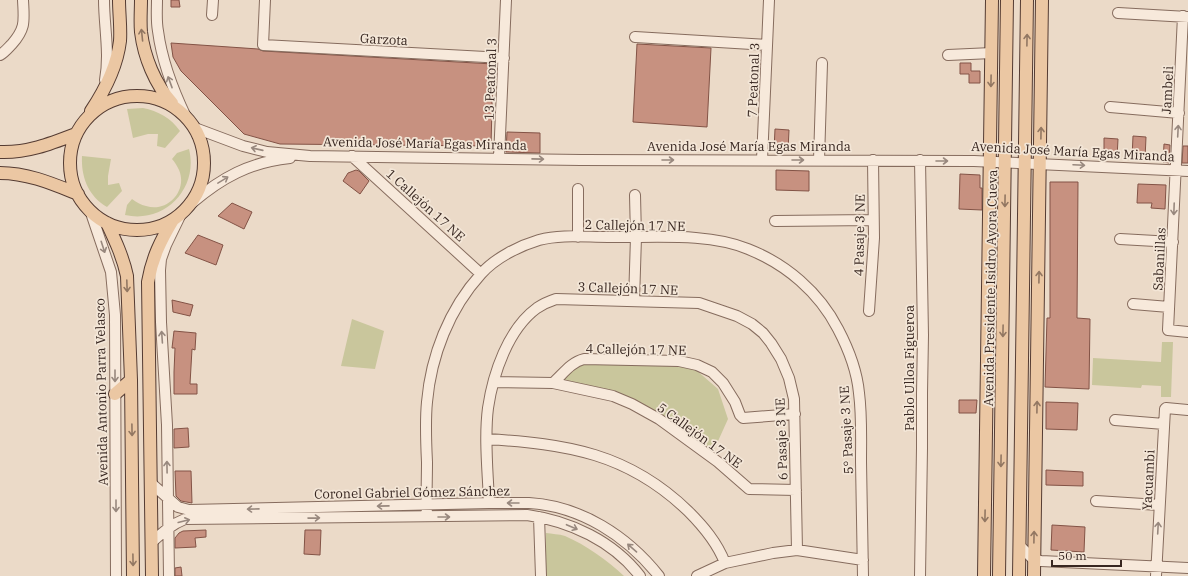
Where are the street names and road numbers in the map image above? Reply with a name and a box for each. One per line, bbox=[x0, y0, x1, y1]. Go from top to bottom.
street label: Garzota bbox=[360, 30, 408, 49]
street label: 13 Peatonal 3 bbox=[481, 37, 500, 121]
street label: 7 Peatonal 3 bbox=[744, 42, 763, 118]
street label: Jambeli bbox=[1158, 65, 1177, 115]
street label: Avenida José María Egas Miranda bbox=[323, 133, 527, 154]
street label: Avenida José María Egas Miranda bbox=[647, 138, 851, 155]
street label: Avenida José María Egas Miranda bbox=[971, 138, 1175, 165]
street label: 1 Callejón 17 NE bbox=[383, 165, 469, 245]
street label: Avenida Presidente Isidro Ayora Cueva bbox=[980, 170, 1001, 406]
street label: 4 Pasaje 3 NE bbox=[850, 194, 869, 276]
street label: 2 Callejón 17 NE bbox=[585, 216, 685, 235]
street label: Sabanillas bbox=[1149, 227, 1170, 291]
street label: 3 Callejón 17 NE bbox=[577, 278, 679, 299]
street label: Avenida Antonio Parra Velasco bbox=[91, 298, 112, 486]
street label: Pablo Ulloa Figueroa bbox=[901, 305, 918, 431]
street label: 4 Callejón 17 NE bbox=[586, 340, 686, 359]
street label: 5° Pasaje 3 NE bbox=[836, 385, 857, 475]
street label: 6 Pasaje 3 NE bbox=[772, 397, 791, 480]
street label: 5 Callejón 17 NE bbox=[654, 399, 745, 472]
street label: Yacuambi bbox=[1138, 449, 1159, 511]
street label: Coronel Gabriel Gómez Sánchez bbox=[314, 482, 510, 503]

